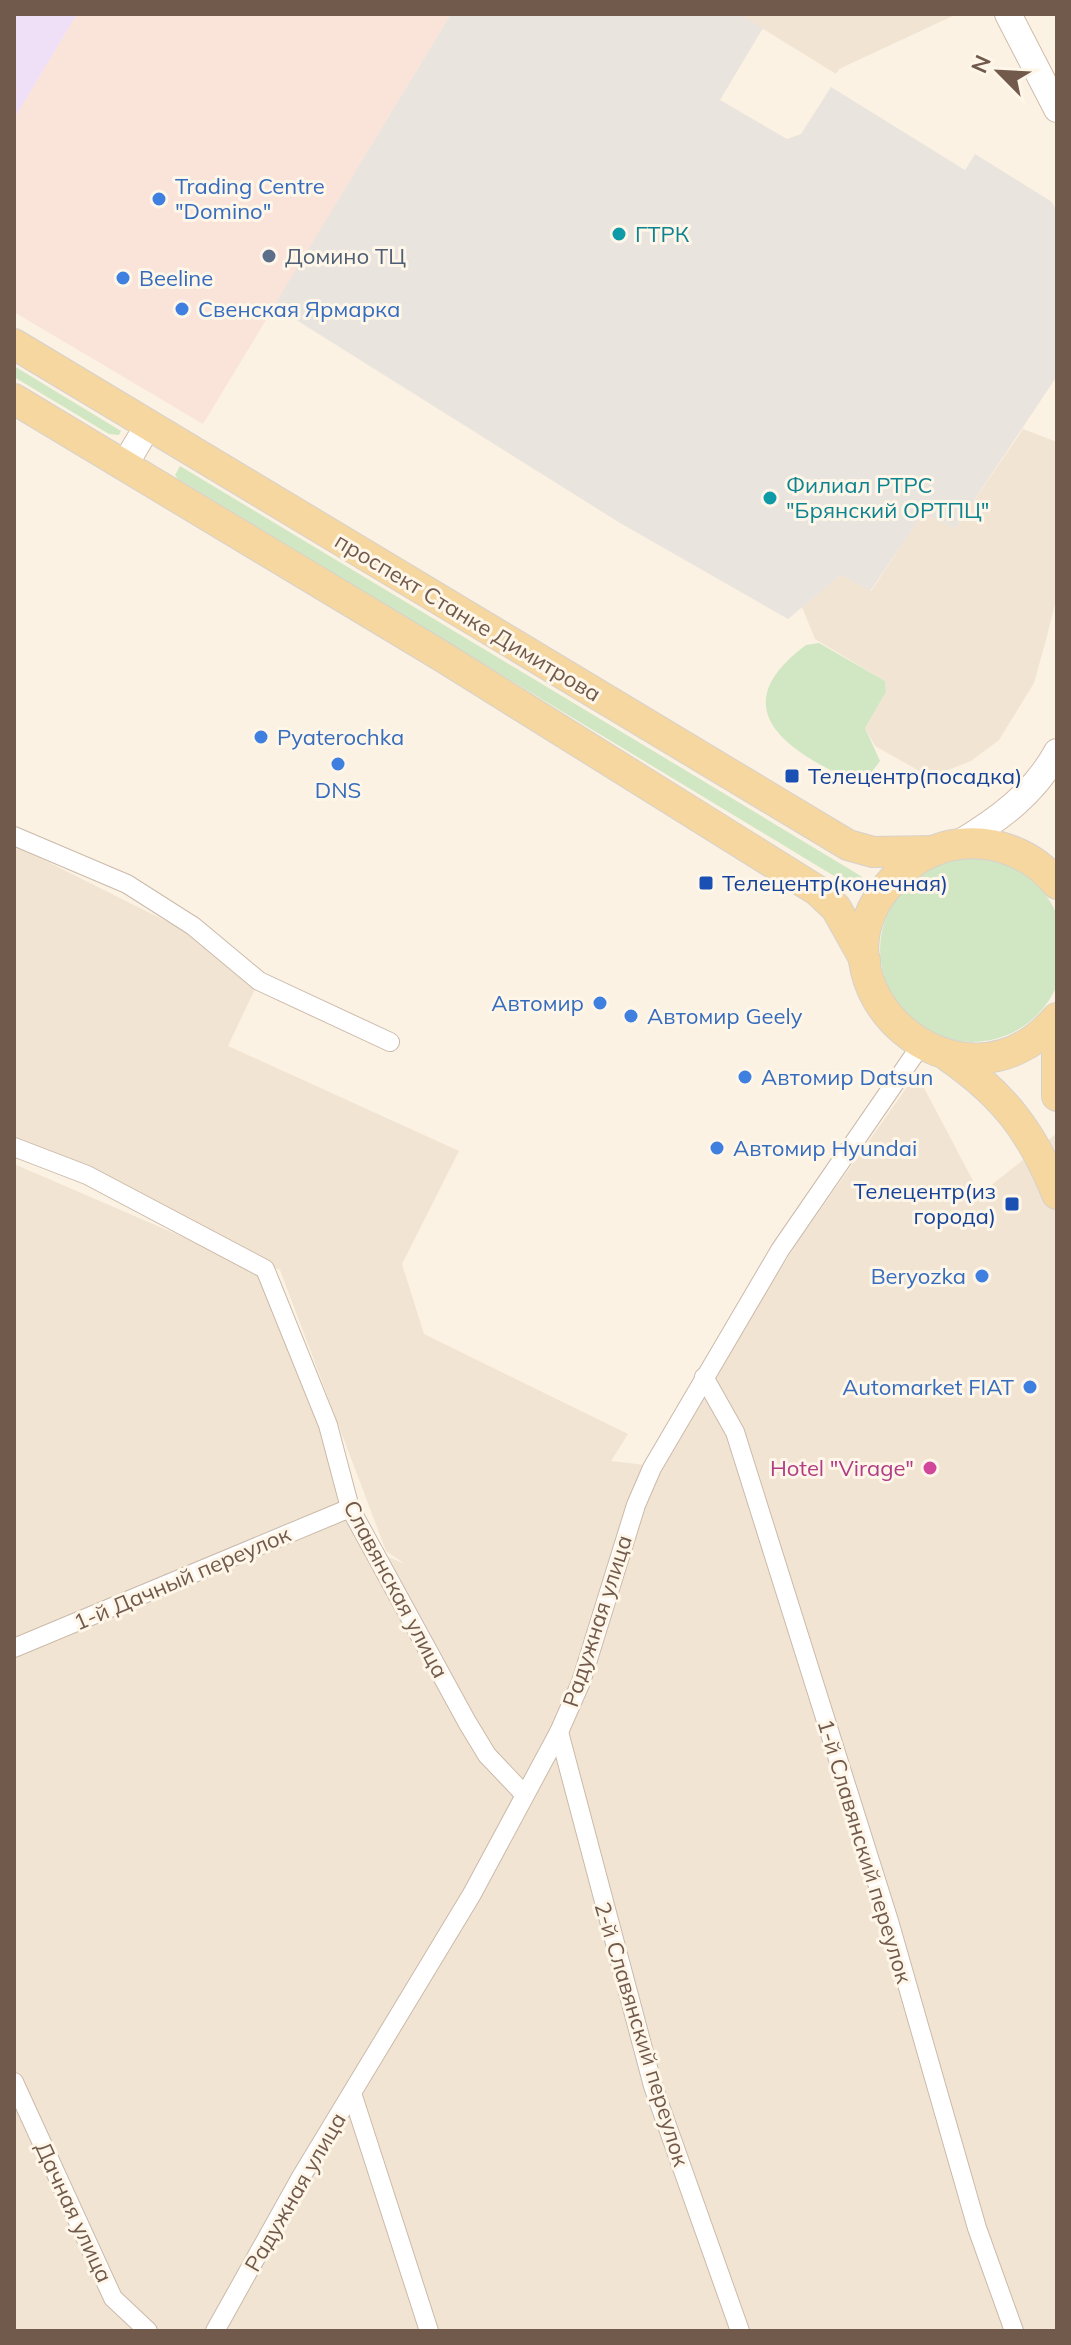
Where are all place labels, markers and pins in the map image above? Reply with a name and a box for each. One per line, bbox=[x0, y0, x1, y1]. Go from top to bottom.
place label: Trading Centre "Domino" bbox=[175, 172, 325, 225]
marker: Trading Centre "Domino" bbox=[150, 190, 168, 208]
place label: ГТРК bbox=[635, 220, 690, 248]
marker: ГТРК bbox=[610, 225, 628, 243]
place label: Домино ТЦ bbox=[285, 242, 406, 270]
marker: Домино ТЦ bbox=[260, 247, 278, 265]
place label: Beeline bbox=[139, 264, 213, 292]
marker: Beeline bbox=[114, 269, 132, 287]
place label: Свенская Ярмарка bbox=[198, 295, 400, 323]
marker: Свенская Ярмарка bbox=[173, 300, 191, 318]
place label: Филиал РТРС "Брянский ОРТПЦ" bbox=[786, 471, 989, 524]
marker: Филиал РТРС "Брянский ОРТПЦ" bbox=[761, 489, 779, 507]
place label: Pyaterochka bbox=[277, 723, 404, 751]
marker: Pyaterochka bbox=[252, 728, 270, 746]
marker: DNS bbox=[329, 755, 347, 773]
place label: Телецентр(посадка) bbox=[808, 762, 1022, 790]
marker: Телецентр(посадка) bbox=[783, 767, 801, 785]
place label: DNS bbox=[315, 776, 361, 804]
place label: Телецентр(конечная) bbox=[722, 869, 948, 897]
marker: Телецентр(конечная) bbox=[697, 874, 715, 892]
place label: Автомир bbox=[491, 989, 584, 1017]
marker: Автомир bbox=[591, 994, 609, 1012]
place label: Автомир Geely bbox=[647, 1002, 803, 1030]
marker: Автомир Geely bbox=[622, 1007, 640, 1025]
place label: Автомир Datsun bbox=[761, 1063, 933, 1091]
marker: Автомир Datsun bbox=[736, 1068, 754, 1086]
place label: Автомир Hyundai bbox=[733, 1134, 917, 1162]
marker: Автомир Hyundai bbox=[708, 1139, 726, 1157]
place label: Телецентр(из города) bbox=[854, 1177, 996, 1230]
marker: Телецентр(из города) bbox=[1003, 1195, 1021, 1213]
place label: Beryozka bbox=[871, 1262, 966, 1290]
marker: Beryozka bbox=[973, 1267, 991, 1285]
place label: Automarket FIAT bbox=[842, 1373, 1014, 1401]
marker: Automarket FIAT bbox=[1021, 1378, 1039, 1396]
place label: Hotel "Virage" bbox=[770, 1454, 914, 1482]
marker: Hotel "Virage" bbox=[921, 1459, 939, 1477]

